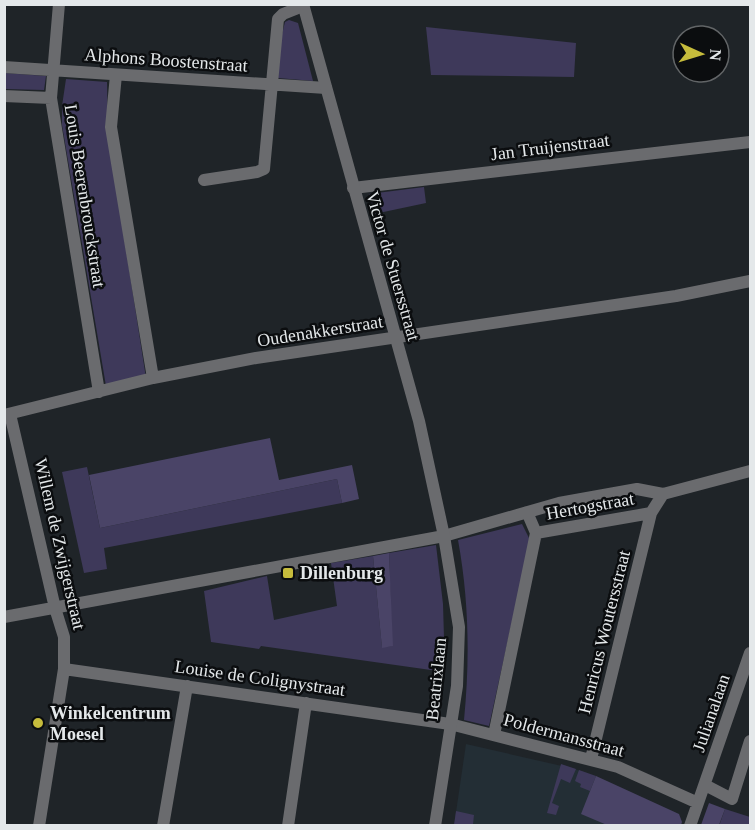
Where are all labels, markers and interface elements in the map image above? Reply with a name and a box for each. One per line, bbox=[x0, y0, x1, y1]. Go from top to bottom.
north arrow bbox=[671, 24, 731, 84]
street label: Alphons Boostenstraat bbox=[84, 44, 248, 76]
text: N bbox=[707, 49, 724, 62]
street label: Louis Beerenbrouckstraat bbox=[61, 103, 109, 289]
street label: Jan Truijenstraat bbox=[489, 130, 611, 164]
street label: Victor de Stuersstraat bbox=[362, 189, 424, 343]
street label: Oudenakkerstraat bbox=[256, 311, 384, 351]
street label: Willem de Zwijgerstraat bbox=[31, 456, 89, 632]
street label: Hertogstraat bbox=[544, 488, 636, 524]
street label: Henricus Woutersstraat bbox=[574, 548, 634, 716]
place label: Dillenburg bbox=[300, 563, 383, 583]
marker: Dillenburg bbox=[281, 566, 295, 580]
street label: Beatrixlaan bbox=[422, 637, 450, 721]
street label: Louise de Colignystraat bbox=[173, 656, 347, 700]
street label: Julianalaan bbox=[688, 671, 734, 755]
place label: Winkelcentrum Moesel bbox=[50, 703, 171, 744]
street label: Poldermansstraat bbox=[502, 709, 626, 761]
marker: Winkelcentrum Moesel bbox=[31, 716, 45, 730]

